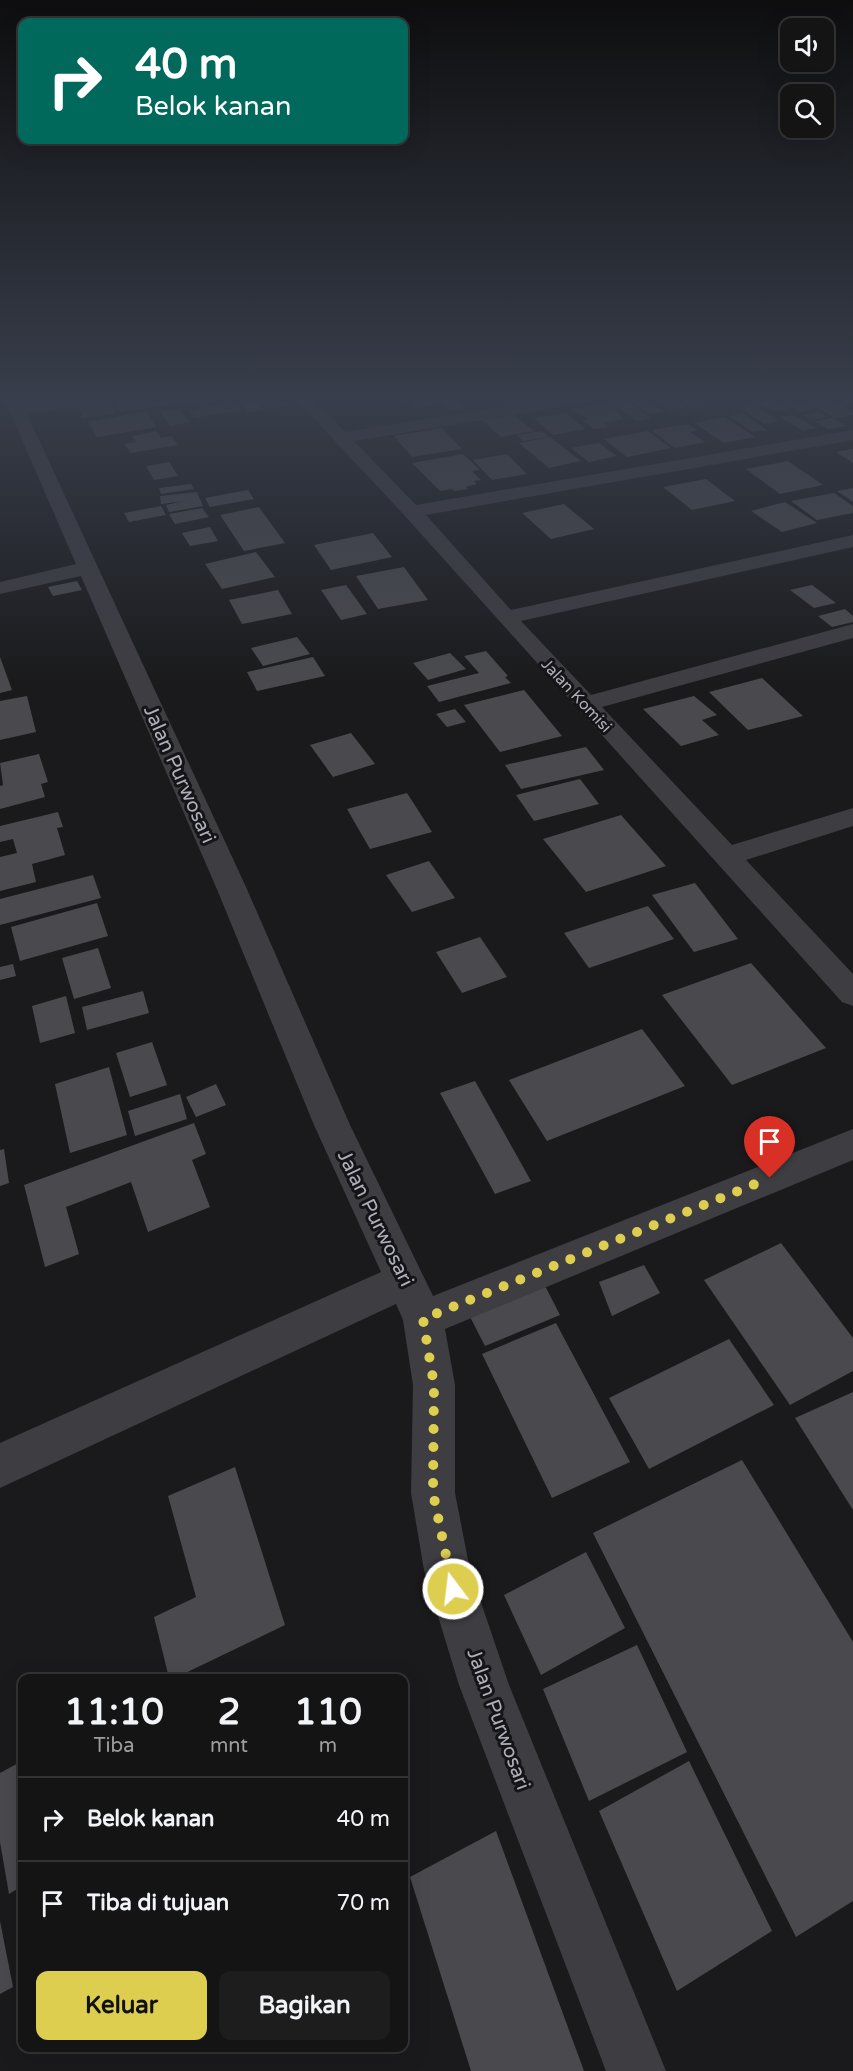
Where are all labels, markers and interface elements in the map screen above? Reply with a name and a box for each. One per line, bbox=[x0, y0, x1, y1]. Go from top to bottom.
map controls bbox=[780, 18, 834, 138]
button: sound bbox=[780, 18, 834, 72]
text: 40 m bbox=[135, 39, 237, 90]
icon: right bbox=[36, 42, 114, 120]
button: search bbox=[780, 84, 834, 138]
text: Belok kanan bbox=[135, 90, 291, 123]
street label: Jalan Komisi bbox=[537, 654, 616, 737]
street label: Jalan Purwosari bbox=[138, 702, 220, 847]
pin bbox=[744, 1116, 795, 1178]
icon: arrive bbox=[753, 1125, 786, 1158]
street label: Jalan Purwosari bbox=[332, 1146, 418, 1290]
position arrow bbox=[421, 1557, 485, 1621]
street label: Jalan Purwosari bbox=[461, 1645, 535, 1793]
text: 11:10 bbox=[64, 1691, 164, 1734]
text: 2 bbox=[218, 1691, 240, 1734]
text: 110 bbox=[294, 1691, 362, 1734]
text: Tiba bbox=[94, 1734, 134, 1758]
text: mnt bbox=[210, 1734, 248, 1758]
text: m bbox=[319, 1734, 337, 1758]
icon: right bbox=[36, 1803, 69, 1836]
text: Belok kanan bbox=[87, 1806, 214, 1832]
text: 40 m bbox=[336, 1806, 390, 1832]
icon: arrive bbox=[36, 1887, 69, 1920]
text: Tiba di tujuan bbox=[87, 1890, 229, 1916]
text: 70 m bbox=[336, 1890, 390, 1916]
button: Keluar bbox=[36, 1971, 207, 2040]
button: Bagikan bbox=[219, 1971, 390, 2040]

